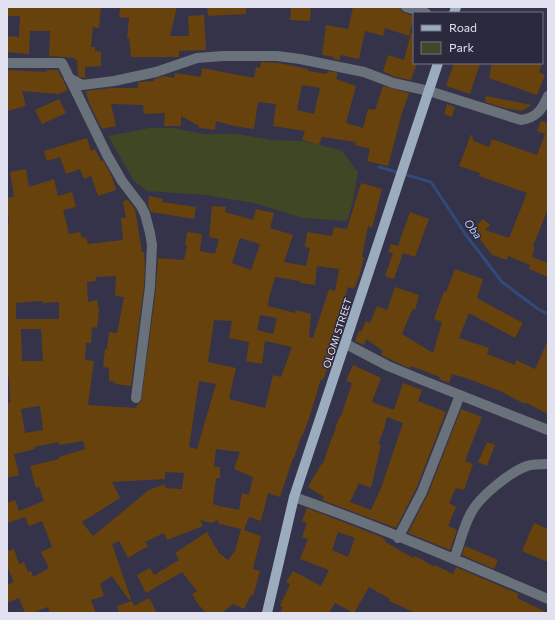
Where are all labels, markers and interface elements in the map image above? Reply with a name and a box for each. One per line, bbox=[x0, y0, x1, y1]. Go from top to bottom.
legend bbox=[413, 12, 543, 64]
text: Road bbox=[449, 20, 477, 34]
text: Park bbox=[449, 40, 475, 54]
water label: Oba bbox=[462, 216, 485, 241]
street label: OLOMI STREET bbox=[320, 296, 354, 370]

